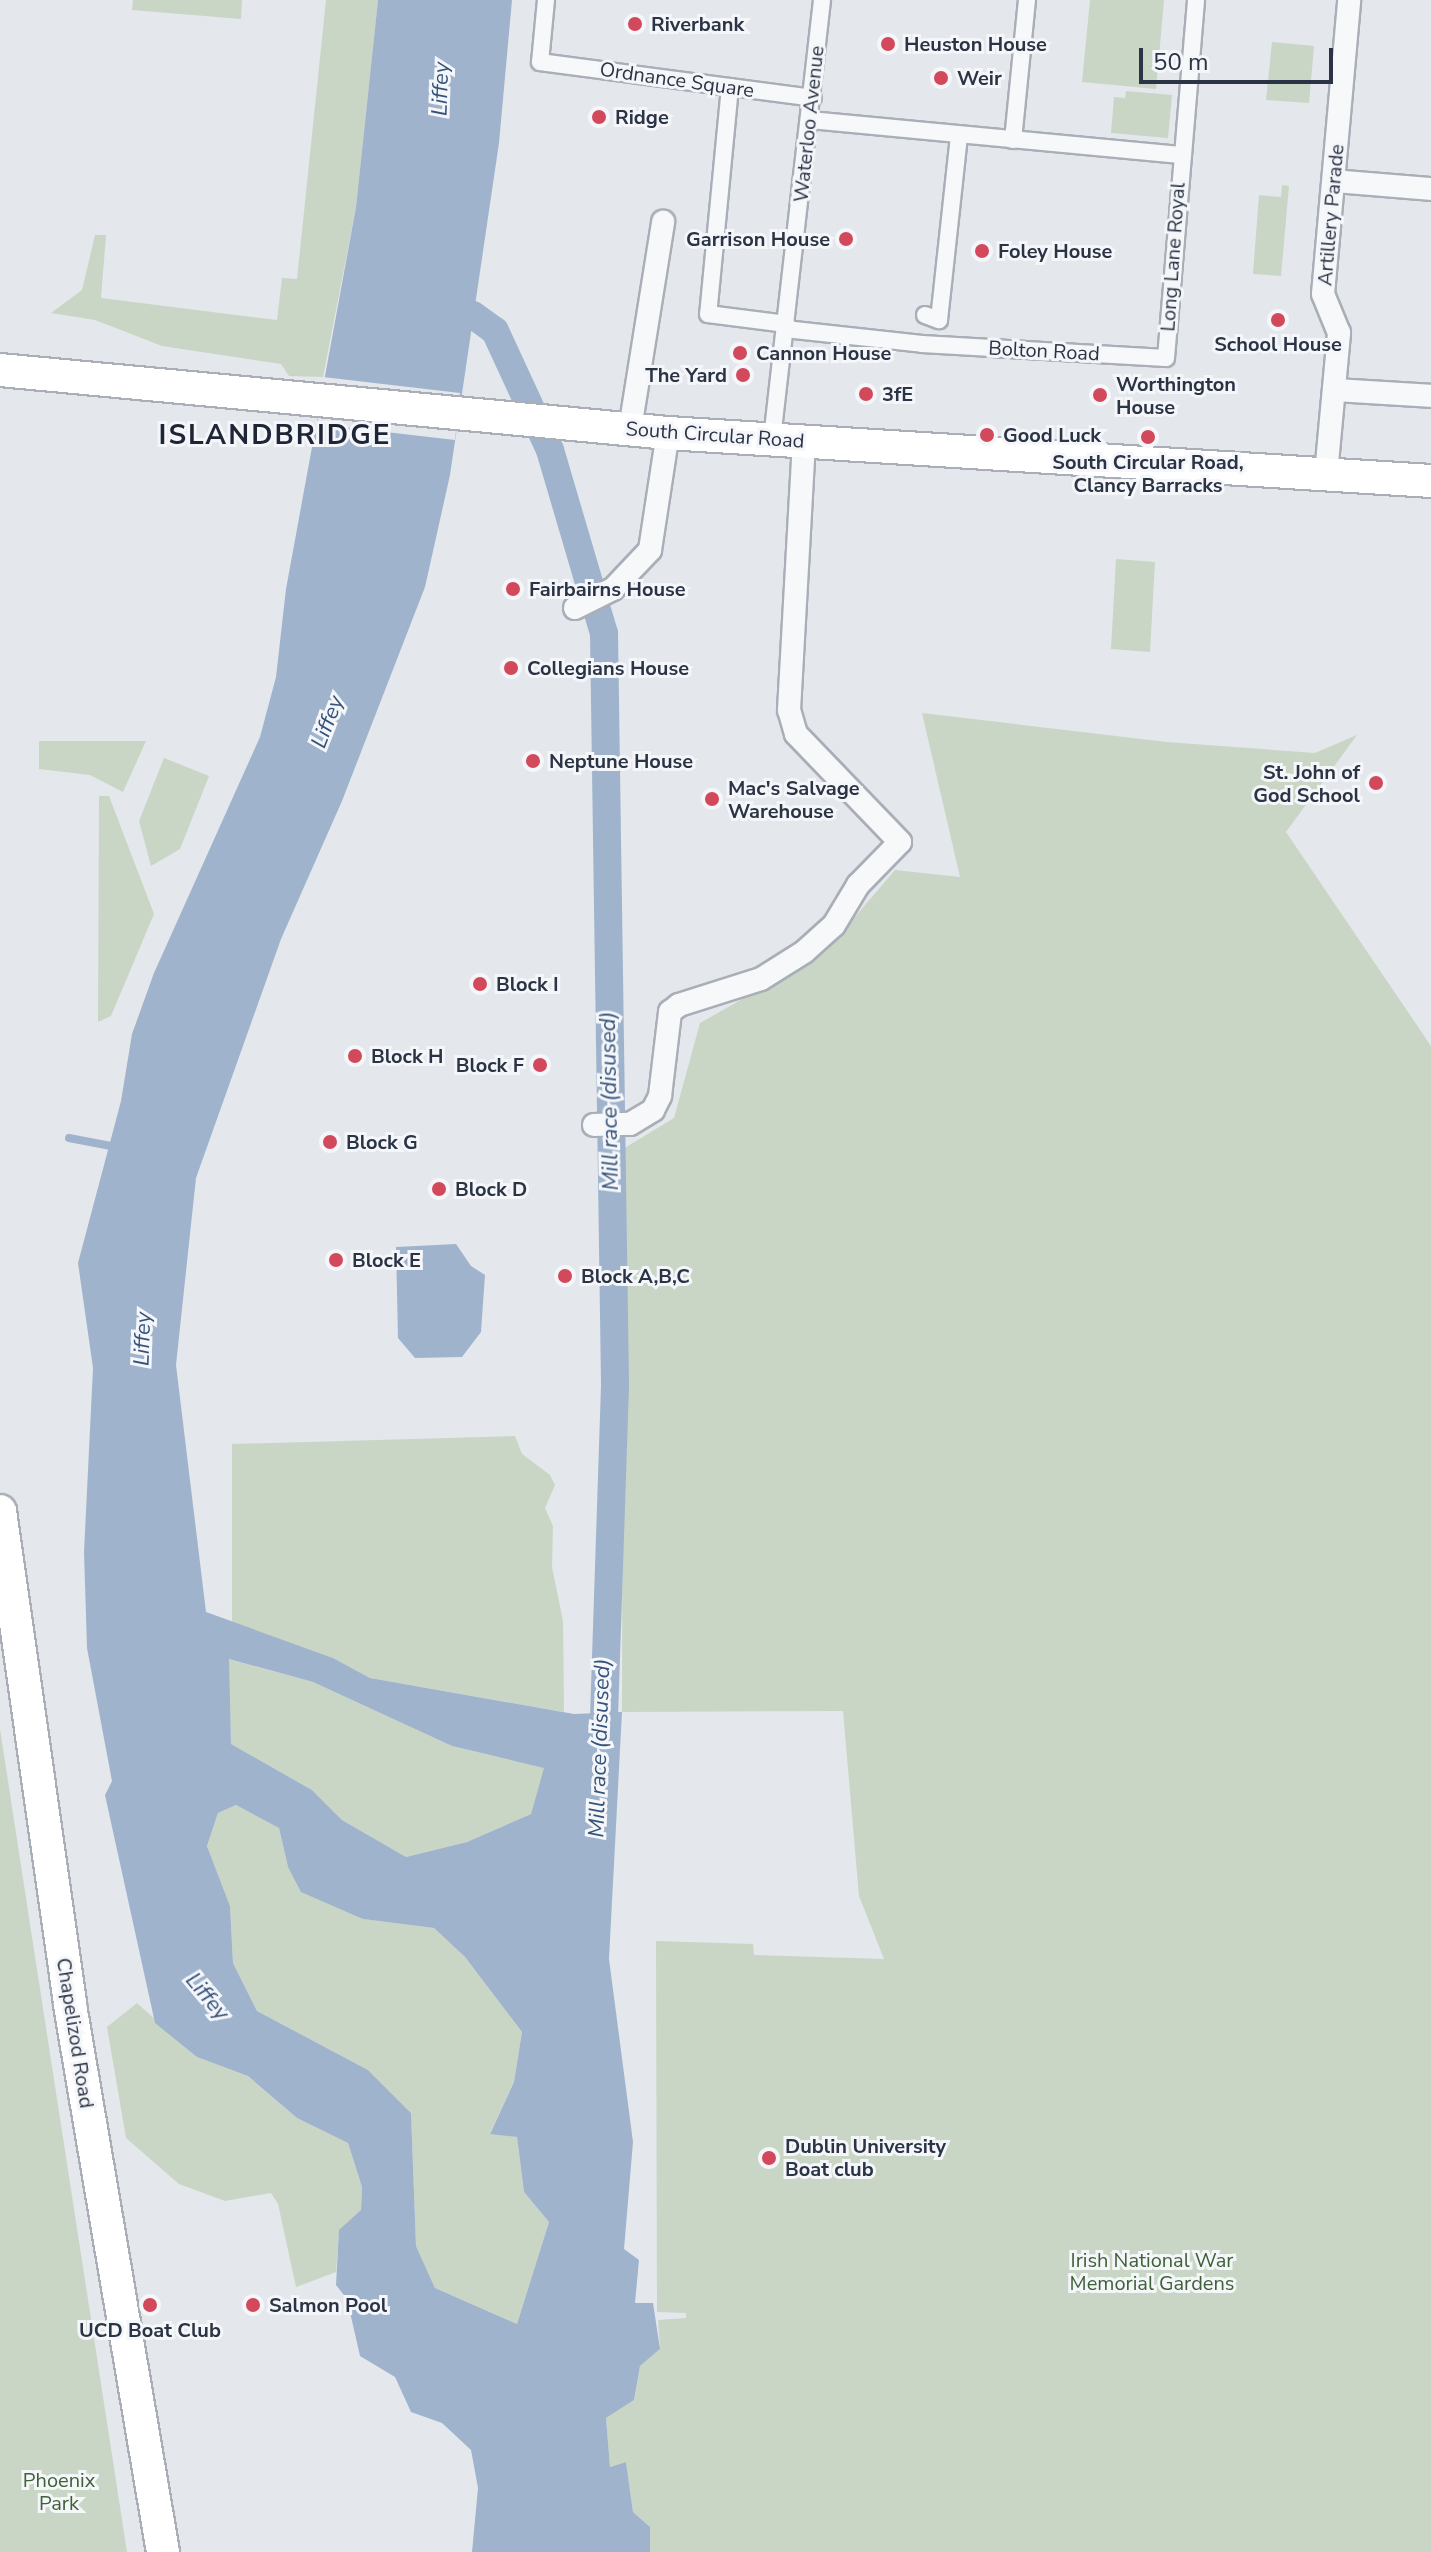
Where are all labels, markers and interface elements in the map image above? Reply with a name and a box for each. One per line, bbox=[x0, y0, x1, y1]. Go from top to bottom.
place label: Riverbank bbox=[651, 12, 744, 36]
marker: Riverbank bbox=[626, 15, 644, 33]
place label: Heuston House bbox=[904, 32, 1047, 56]
scale bar bbox=[1143, 32, 1337, 82]
marker: Heuston House bbox=[879, 35, 897, 53]
street label: Waterloo Avenue bbox=[789, 44, 829, 204]
text: 50 m bbox=[1153, 46, 1209, 78]
street label: Ordnance Square bbox=[598, 57, 756, 103]
water label: Liffey bbox=[427, 62, 455, 116]
place label: Weir bbox=[957, 66, 1002, 90]
marker: Weir bbox=[932, 69, 950, 87]
place label: Ridge bbox=[615, 105, 669, 129]
marker: Ridge bbox=[590, 108, 608, 126]
street label: Artillery Parade bbox=[1313, 143, 1349, 287]
street label: Long Lane Royal bbox=[1156, 182, 1190, 332]
place label: Garrison House bbox=[686, 227, 830, 251]
marker: Garrison House bbox=[837, 230, 855, 248]
place label: Foley House bbox=[998, 239, 1112, 263]
marker: Foley House bbox=[973, 242, 991, 260]
marker: School House bbox=[1269, 311, 1287, 329]
place label: School House bbox=[1214, 332, 1342, 356]
street label: Bolton Road bbox=[988, 336, 1100, 366]
place label: Cannon House bbox=[756, 341, 891, 365]
marker: Cannon House bbox=[731, 344, 749, 362]
place label: The Yard bbox=[645, 363, 727, 387]
marker: The Yard bbox=[734, 366, 752, 384]
place label: Worthington House bbox=[1116, 372, 1236, 419]
place label: 3fE bbox=[882, 382, 913, 406]
marker: 3fE bbox=[857, 385, 875, 403]
marker: Worthington House bbox=[1091, 386, 1109, 404]
street label: South Circular Road bbox=[625, 417, 805, 453]
district label: ISLANDBRIDGE bbox=[159, 418, 391, 452]
place label: Good Luck bbox=[1003, 423, 1101, 447]
marker: Good Luck bbox=[978, 426, 996, 444]
marker: South Circular Road, Clancy Barracks bbox=[1139, 428, 1157, 446]
place label: South Circular Road, Clancy Barracks bbox=[1052, 450, 1244, 497]
place label: Fairbairns House bbox=[529, 577, 686, 601]
marker: Fairbairns House bbox=[504, 580, 522, 598]
place label: Collegians House bbox=[527, 656, 689, 680]
marker: Collegians House bbox=[502, 659, 520, 677]
water label: Liffey bbox=[306, 692, 350, 752]
place label: Neptune House bbox=[549, 749, 693, 773]
marker: Neptune House bbox=[524, 752, 542, 770]
place label: St. John of God School bbox=[1253, 760, 1360, 807]
marker: St. John of God School bbox=[1367, 774, 1385, 792]
place label: Mac's Salvage Warehouse bbox=[728, 776, 860, 823]
marker: Mac's Salvage Warehouse bbox=[703, 790, 721, 808]
place label: Block I bbox=[496, 972, 559, 996]
marker: Block I bbox=[471, 975, 489, 993]
water label: Mill race (disused) bbox=[595, 1011, 625, 1191]
place label: Block H bbox=[371, 1044, 444, 1068]
marker: Block H bbox=[346, 1047, 364, 1065]
place label: Block F bbox=[456, 1053, 524, 1077]
marker: Block F bbox=[531, 1056, 549, 1074]
place label: Block G bbox=[346, 1130, 418, 1154]
marker: Block G bbox=[321, 1133, 339, 1151]
place label: Block D bbox=[455, 1177, 527, 1201]
marker: Block D bbox=[430, 1180, 448, 1198]
place label: Block E bbox=[352, 1248, 421, 1272]
marker: Block E bbox=[327, 1251, 345, 1269]
place label: Block A,B,C bbox=[581, 1264, 690, 1288]
marker: Block A,B,C bbox=[556, 1267, 574, 1285]
water label: Liffey bbox=[129, 1312, 157, 1366]
water label: Mill race (disused) bbox=[584, 1658, 616, 1838]
street label: Chapelizod Road bbox=[51, 1956, 99, 2110]
water label: Liffey bbox=[180, 1968, 234, 2026]
place label: Dublin University Boat club bbox=[785, 2134, 946, 2181]
marker: Dublin University Boat club bbox=[760, 2149, 778, 2167]
park label: Irish National War Memorial Gardens bbox=[1070, 2249, 1234, 2296]
place label: Salmon Pool bbox=[269, 2293, 387, 2317]
marker: UCD Boat Club bbox=[141, 2296, 159, 2314]
marker: Salmon Pool bbox=[244, 2296, 262, 2314]
place label: UCD Boat Club bbox=[79, 2318, 221, 2342]
park label: Phoenix Park bbox=[23, 2469, 95, 2516]

